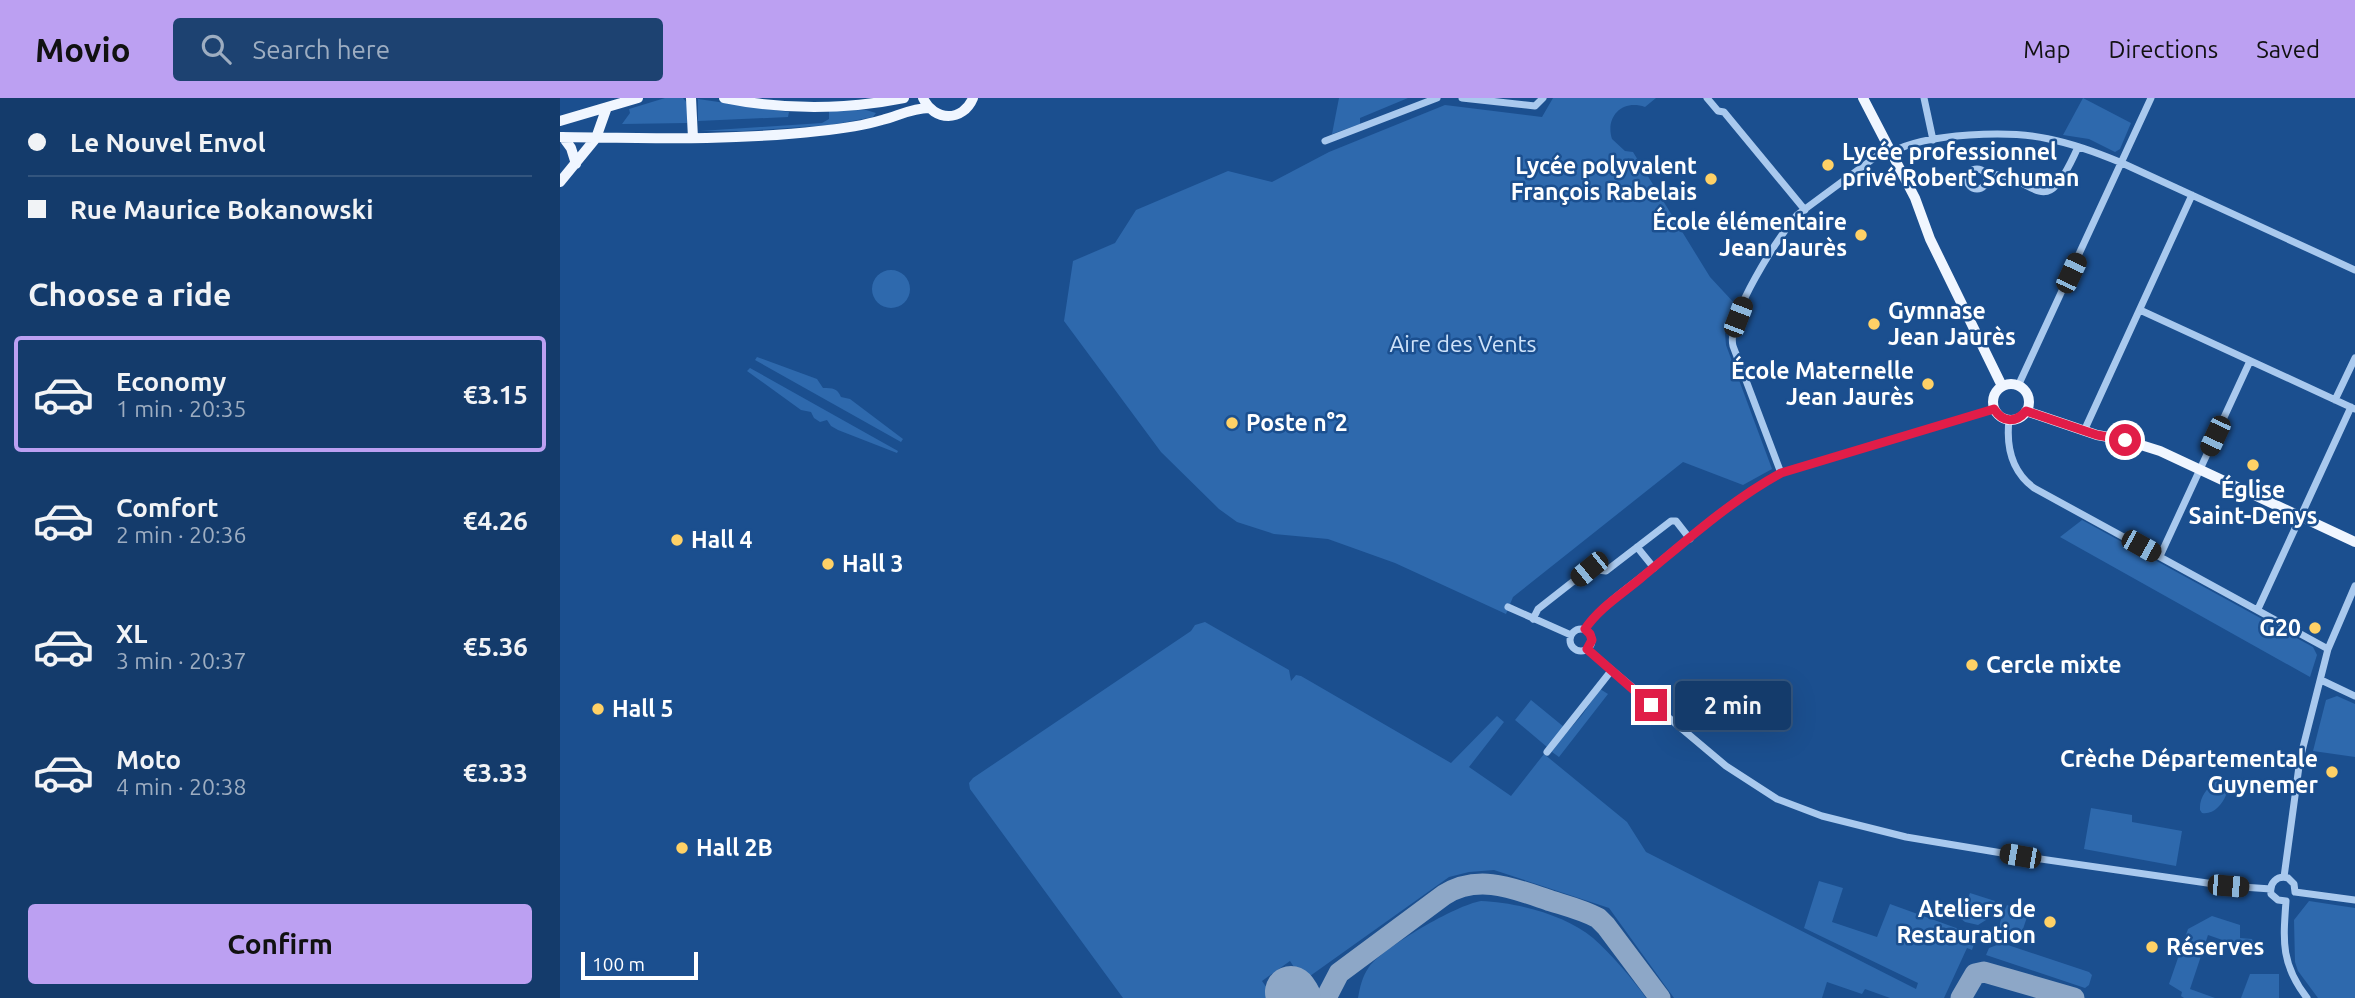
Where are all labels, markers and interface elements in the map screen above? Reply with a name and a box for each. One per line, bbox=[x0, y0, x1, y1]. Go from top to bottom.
search box bbox=[173, 18, 663, 81]
icon: search bbox=[197, 30, 235, 68]
text: Movio bbox=[35, 31, 131, 68]
text: Search here bbox=[253, 35, 390, 64]
text: Map bbox=[2023, 36, 2070, 63]
text: Directions bbox=[2108, 36, 2218, 63]
text: Saved bbox=[2256, 36, 2320, 63]
text: Le Nouvel Envol bbox=[70, 128, 266, 157]
place label: Lycée professionnel privé Robert Schuman bbox=[1842, 139, 2079, 190]
place label: Lycée polyvalent François Rabelais bbox=[1511, 153, 1697, 205]
marker: Lycée professionnel privé Robert Schuman bbox=[1820, 157, 1836, 173]
marker: Lycée polyvalent François Rabelais bbox=[1703, 171, 1719, 187]
text: Rue Maurice Bokanowski bbox=[70, 195, 373, 224]
place label: École élémentaire Jean Jaurès bbox=[1652, 206, 1847, 260]
marker: École élémentaire Jean Jaurès bbox=[1853, 227, 1869, 243]
car bbox=[2053, 250, 2090, 296]
text: Choose a ride bbox=[28, 276, 231, 312]
car bbox=[1721, 294, 1756, 340]
place label: Gymnase Jean Jaurès bbox=[1888, 298, 2016, 349]
marker: Gymnase Jean Jaurès bbox=[1866, 316, 1882, 332]
park label: Aire des Vents bbox=[1389, 331, 1537, 356]
place label: École Maternelle Jean Jaurès bbox=[1731, 355, 1914, 409]
icon: car bbox=[32, 363, 95, 426]
text: Economy bbox=[116, 367, 226, 396]
marker: École Maternelle Jean Jaurès bbox=[1920, 376, 1936, 392]
text: €3.15 bbox=[463, 380, 528, 409]
text: 1 min · 20:35 bbox=[116, 396, 247, 421]
place label: Poste n°2 bbox=[1246, 410, 1348, 435]
car bbox=[2197, 413, 2234, 459]
marker: Poste n°2 bbox=[1224, 415, 1240, 431]
route start bbox=[2109, 424, 2141, 456]
marker: Église Saint-Denys bbox=[2245, 457, 2261, 473]
place label: Église Saint-Denys bbox=[2189, 474, 2317, 528]
icon: car bbox=[32, 489, 95, 552]
text: Comfort bbox=[116, 493, 219, 522]
text: €4.26 bbox=[463, 506, 528, 535]
text: 2 min · 20:36 bbox=[116, 522, 247, 547]
place label: Hall 4 bbox=[691, 527, 753, 552]
car bbox=[2118, 527, 2165, 565]
marker: Hall 4 bbox=[669, 532, 685, 548]
car bbox=[1567, 548, 1612, 590]
place label: Hall 3 bbox=[842, 551, 904, 576]
marker: Hall 3 bbox=[820, 556, 836, 572]
icon: car bbox=[32, 615, 95, 678]
place label: G20 bbox=[2259, 615, 2301, 640]
text: XL bbox=[116, 619, 147, 648]
marker: G20 bbox=[2307, 620, 2323, 636]
text: €5.36 bbox=[463, 632, 528, 661]
text: 3 min · 20:37 bbox=[116, 648, 247, 673]
place label: Cercle mixte bbox=[1986, 652, 2121, 677]
marker: Cercle mixte bbox=[1964, 657, 1980, 673]
callout: 2 min bbox=[1676, 680, 1791, 730]
route end bbox=[1635, 689, 1667, 721]
text: 2 min bbox=[1704, 693, 1762, 718]
place label: Hall 5 bbox=[612, 696, 674, 721]
marker: Hall 5 bbox=[590, 701, 606, 717]
icon: car bbox=[32, 741, 95, 804]
text: Moto bbox=[116, 745, 181, 774]
place label: Crèche Départementale Guynemer bbox=[2060, 746, 2319, 797]
text: €3.33 bbox=[463, 758, 528, 787]
marker: Crèche Départementale Guynemer bbox=[2324, 764, 2340, 780]
text: 4 min · 20:38 bbox=[116, 774, 247, 799]
place label: Hall 2B bbox=[696, 835, 773, 860]
marker: Hall 2B bbox=[674, 840, 690, 856]
car bbox=[1998, 842, 2043, 870]
car bbox=[2207, 874, 2250, 898]
place label: Ateliers de Restauration bbox=[1896, 896, 2036, 947]
button: Confirm bbox=[28, 904, 532, 984]
marker: Ateliers de Restauration bbox=[2042, 914, 2058, 930]
place label: Réserves bbox=[2166, 934, 2264, 959]
marker: Réserves bbox=[2144, 939, 2160, 955]
scale bar bbox=[581, 949, 698, 981]
text: 100 m bbox=[592, 953, 645, 975]

